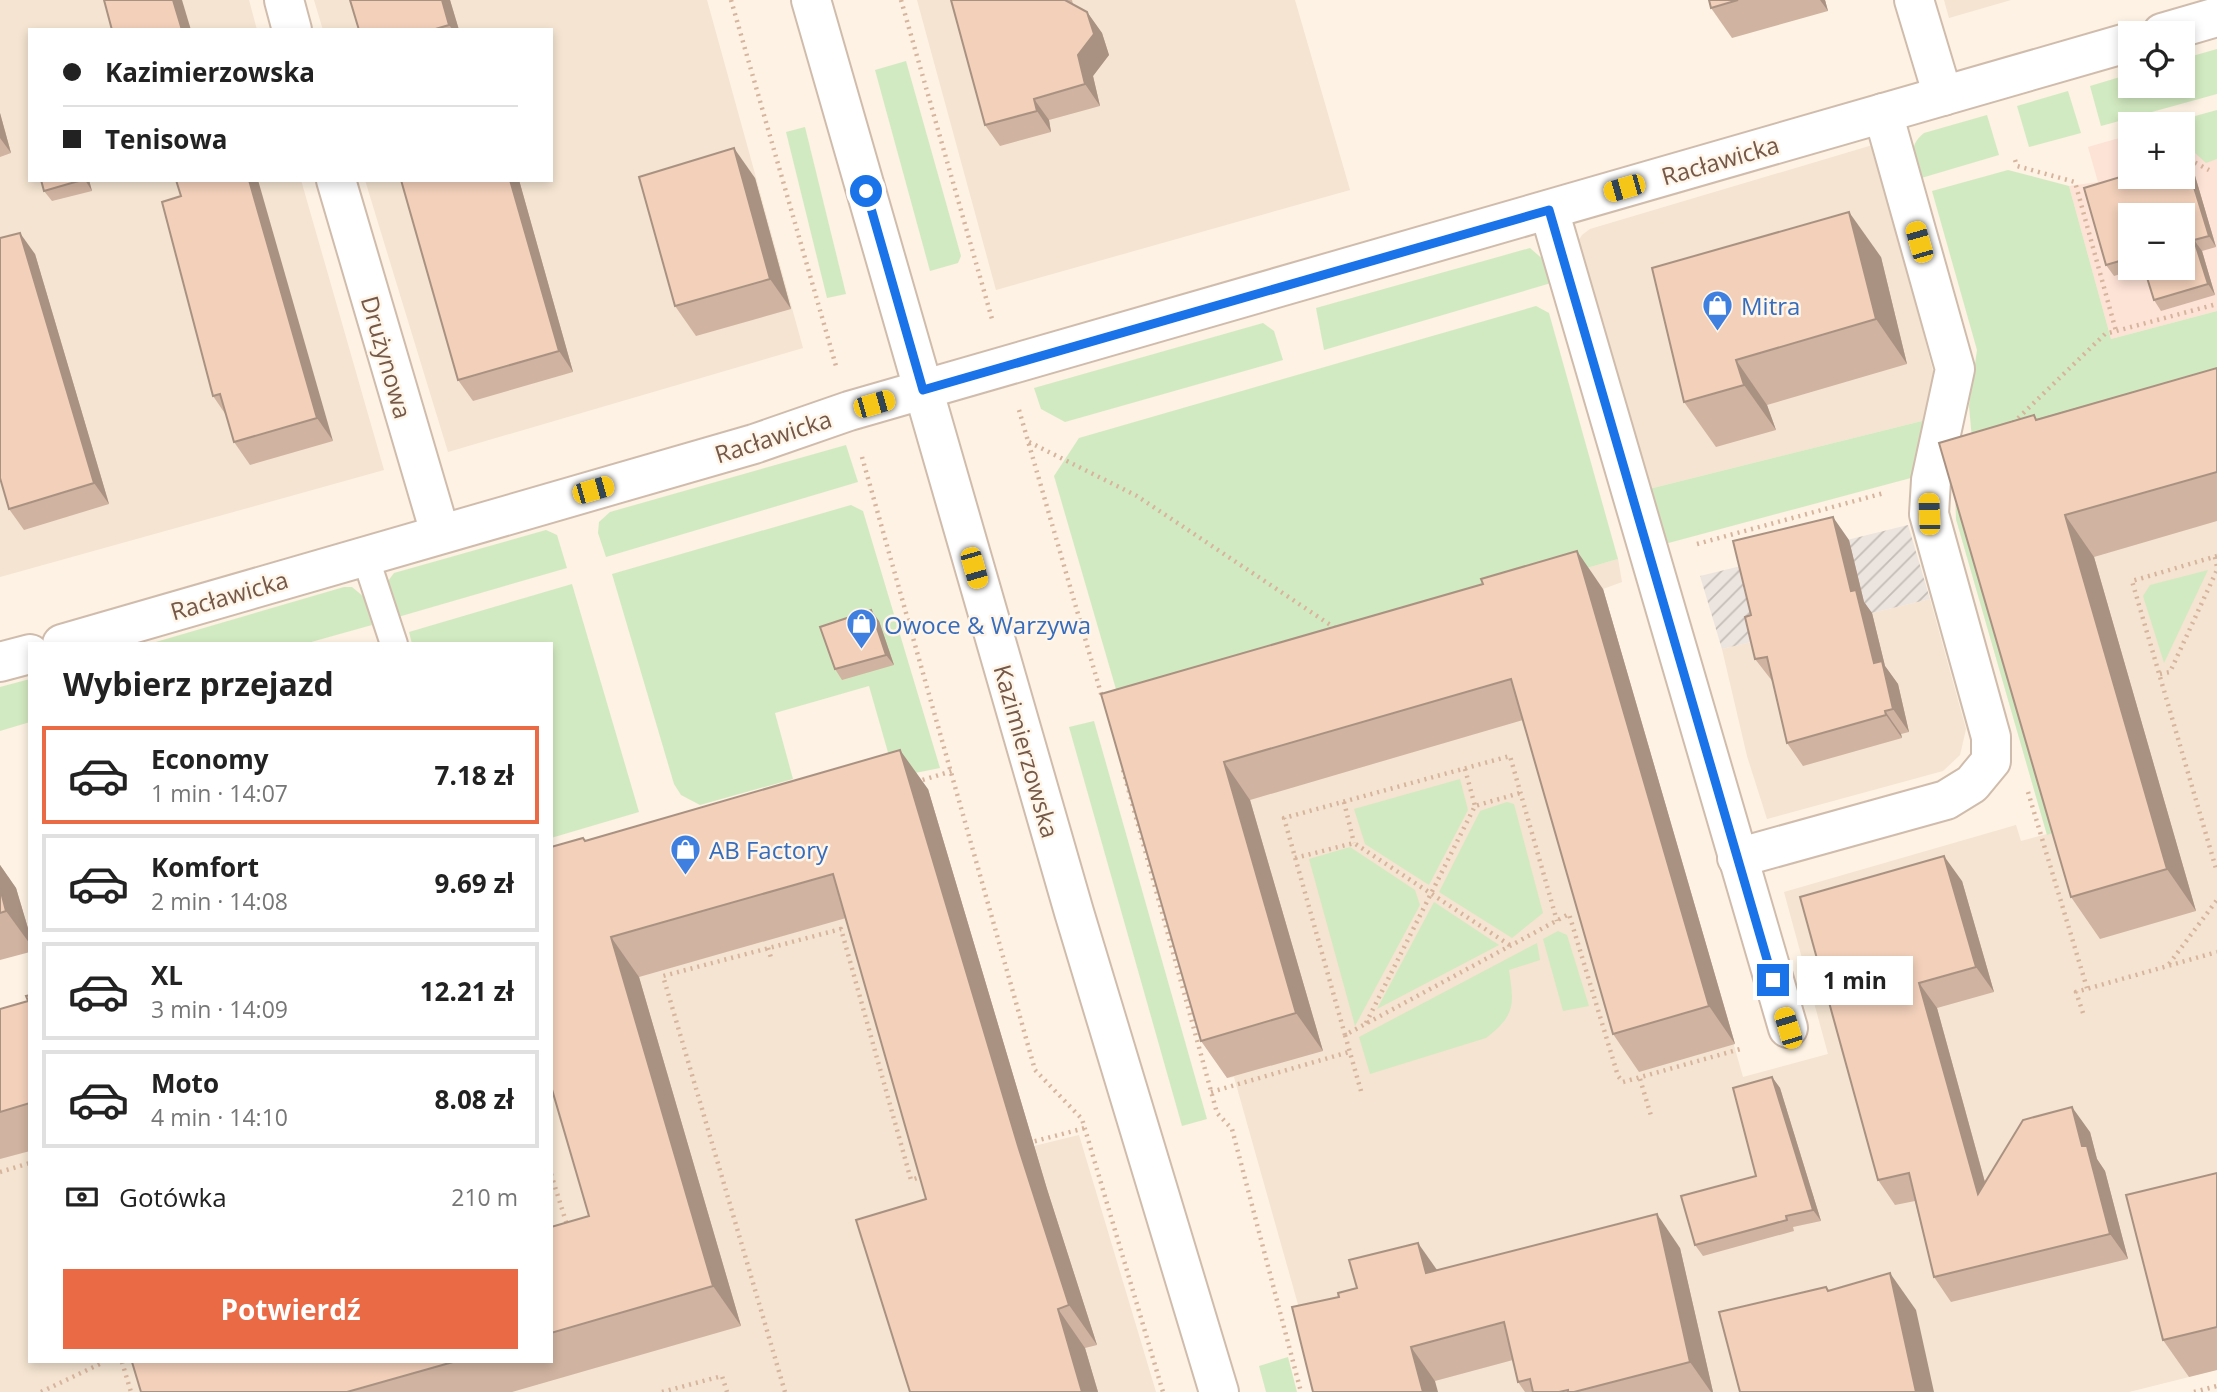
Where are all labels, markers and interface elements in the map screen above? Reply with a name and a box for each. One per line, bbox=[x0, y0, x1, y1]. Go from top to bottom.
map controls bbox=[2118, 21, 2195, 280]
button: locate bbox=[2118, 21, 2195, 98]
text: Kazimierzowska bbox=[105, 54, 315, 90]
button: + bbox=[2118, 112, 2195, 189]
text: Tenisowa bbox=[105, 121, 227, 157]
street label: Racławicka bbox=[1657, 127, 1783, 193]
car bbox=[1601, 172, 1648, 204]
route start bbox=[850, 175, 882, 207]
button: − bbox=[2118, 203, 2195, 280]
car bbox=[1904, 219, 1935, 265]
shop icon: Mitra bbox=[1701, 288, 1735, 332]
place label: Mitra bbox=[1741, 289, 1800, 322]
street label: Drużynowa bbox=[354, 292, 420, 422]
car bbox=[851, 388, 898, 420]
street label: Racławicka bbox=[710, 402, 836, 470]
car bbox=[570, 474, 617, 506]
car bbox=[1918, 493, 1941, 535]
car bbox=[959, 545, 990, 591]
street label: Racławicka bbox=[166, 562, 292, 628]
shop icon: Owoce & Warzywa bbox=[844, 607, 878, 651]
place label: Owoce & Warzywa bbox=[884, 608, 1091, 641]
street label: Kazimierzowska bbox=[987, 661, 1067, 841]
text: Wybierz przejazd bbox=[63, 662, 334, 705]
text: Economy bbox=[151, 741, 269, 777]
icon: car bbox=[67, 744, 130, 807]
text: 7.18 zł bbox=[435, 757, 514, 793]
text: 1 min · 14:07 bbox=[151, 777, 288, 809]
shop icon: AB Factory bbox=[669, 832, 703, 876]
place label: AB Factory bbox=[709, 833, 829, 866]
text: Komfort bbox=[151, 849, 259, 885]
icon: car bbox=[67, 852, 130, 915]
text: 9.69 zł bbox=[435, 865, 514, 901]
text: 2 min · 14:08 bbox=[151, 885, 288, 917]
callout: 1 min bbox=[1798, 956, 1913, 1004]
text: XL bbox=[151, 957, 183, 993]
icon: car bbox=[67, 960, 130, 1023]
route end bbox=[1757, 964, 1789, 996]
text: 1 min bbox=[1823, 964, 1887, 996]
text: 12.21 zł bbox=[420, 973, 514, 1009]
text: 3 min · 14:09 bbox=[151, 993, 288, 1025]
car bbox=[1772, 1005, 1805, 1051]
text: Moto bbox=[151, 1065, 219, 1101]
icon: car bbox=[67, 1068, 130, 1131]
text: 8.08 zł bbox=[435, 1081, 514, 1117]
text: 4 min · 14:10 bbox=[151, 1101, 288, 1133]
icon: cash bbox=[63, 1178, 101, 1216]
text: Gotówka bbox=[119, 1179, 227, 1215]
text: 210 m bbox=[451, 1181, 518, 1213]
button: Potwierdź bbox=[63, 1269, 518, 1349]

